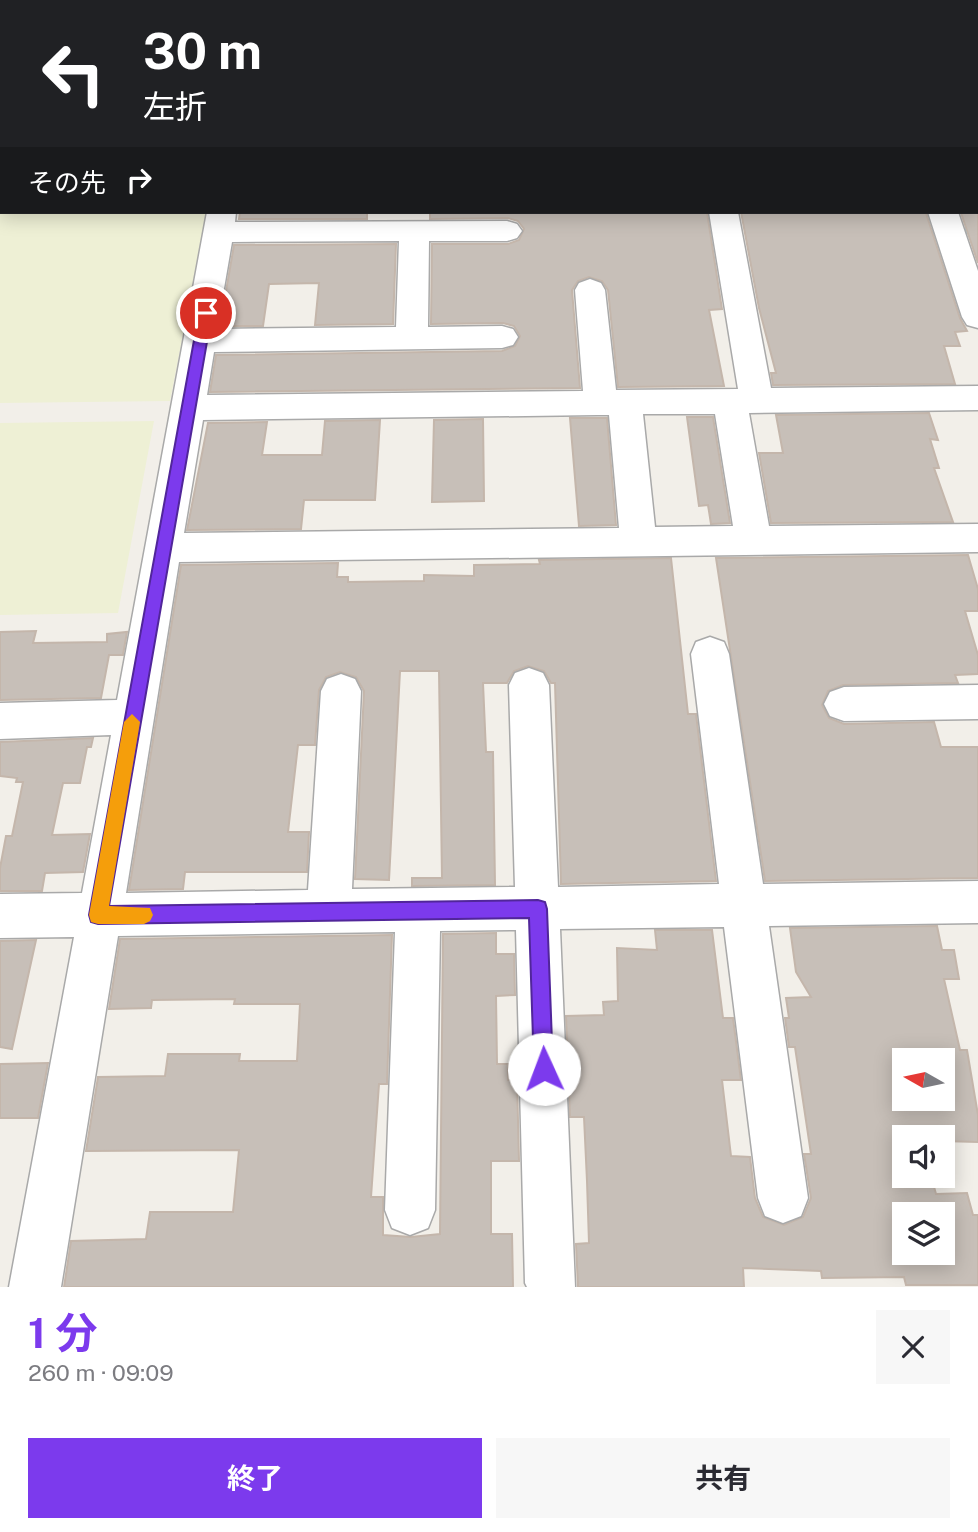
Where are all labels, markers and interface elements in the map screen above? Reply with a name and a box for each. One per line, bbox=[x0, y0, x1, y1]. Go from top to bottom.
text: 30 m bbox=[143, 22, 262, 80]
icon: left bbox=[28, 28, 119, 119]
text: 左折 bbox=[143, 88, 207, 125]
icon: right bbox=[120, 161, 158, 199]
text: その先 bbox=[28, 167, 106, 198]
pin bbox=[176, 283, 236, 343]
icon: arrive bbox=[187, 294, 225, 332]
position arrow bbox=[507, 1032, 581, 1106]
north arrow bbox=[892, 1048, 956, 1111]
map controls bbox=[892, 1048, 955, 1265]
button: sound bbox=[892, 1125, 955, 1188]
button: layers bbox=[892, 1202, 955, 1265]
text: 1 分 bbox=[28, 1308, 97, 1357]
button: close bbox=[876, 1310, 950, 1384]
text: 260 m · 09:09 bbox=[28, 1359, 174, 1386]
button: 終了 bbox=[28, 1438, 482, 1518]
button: 共有 bbox=[496, 1438, 950, 1518]

